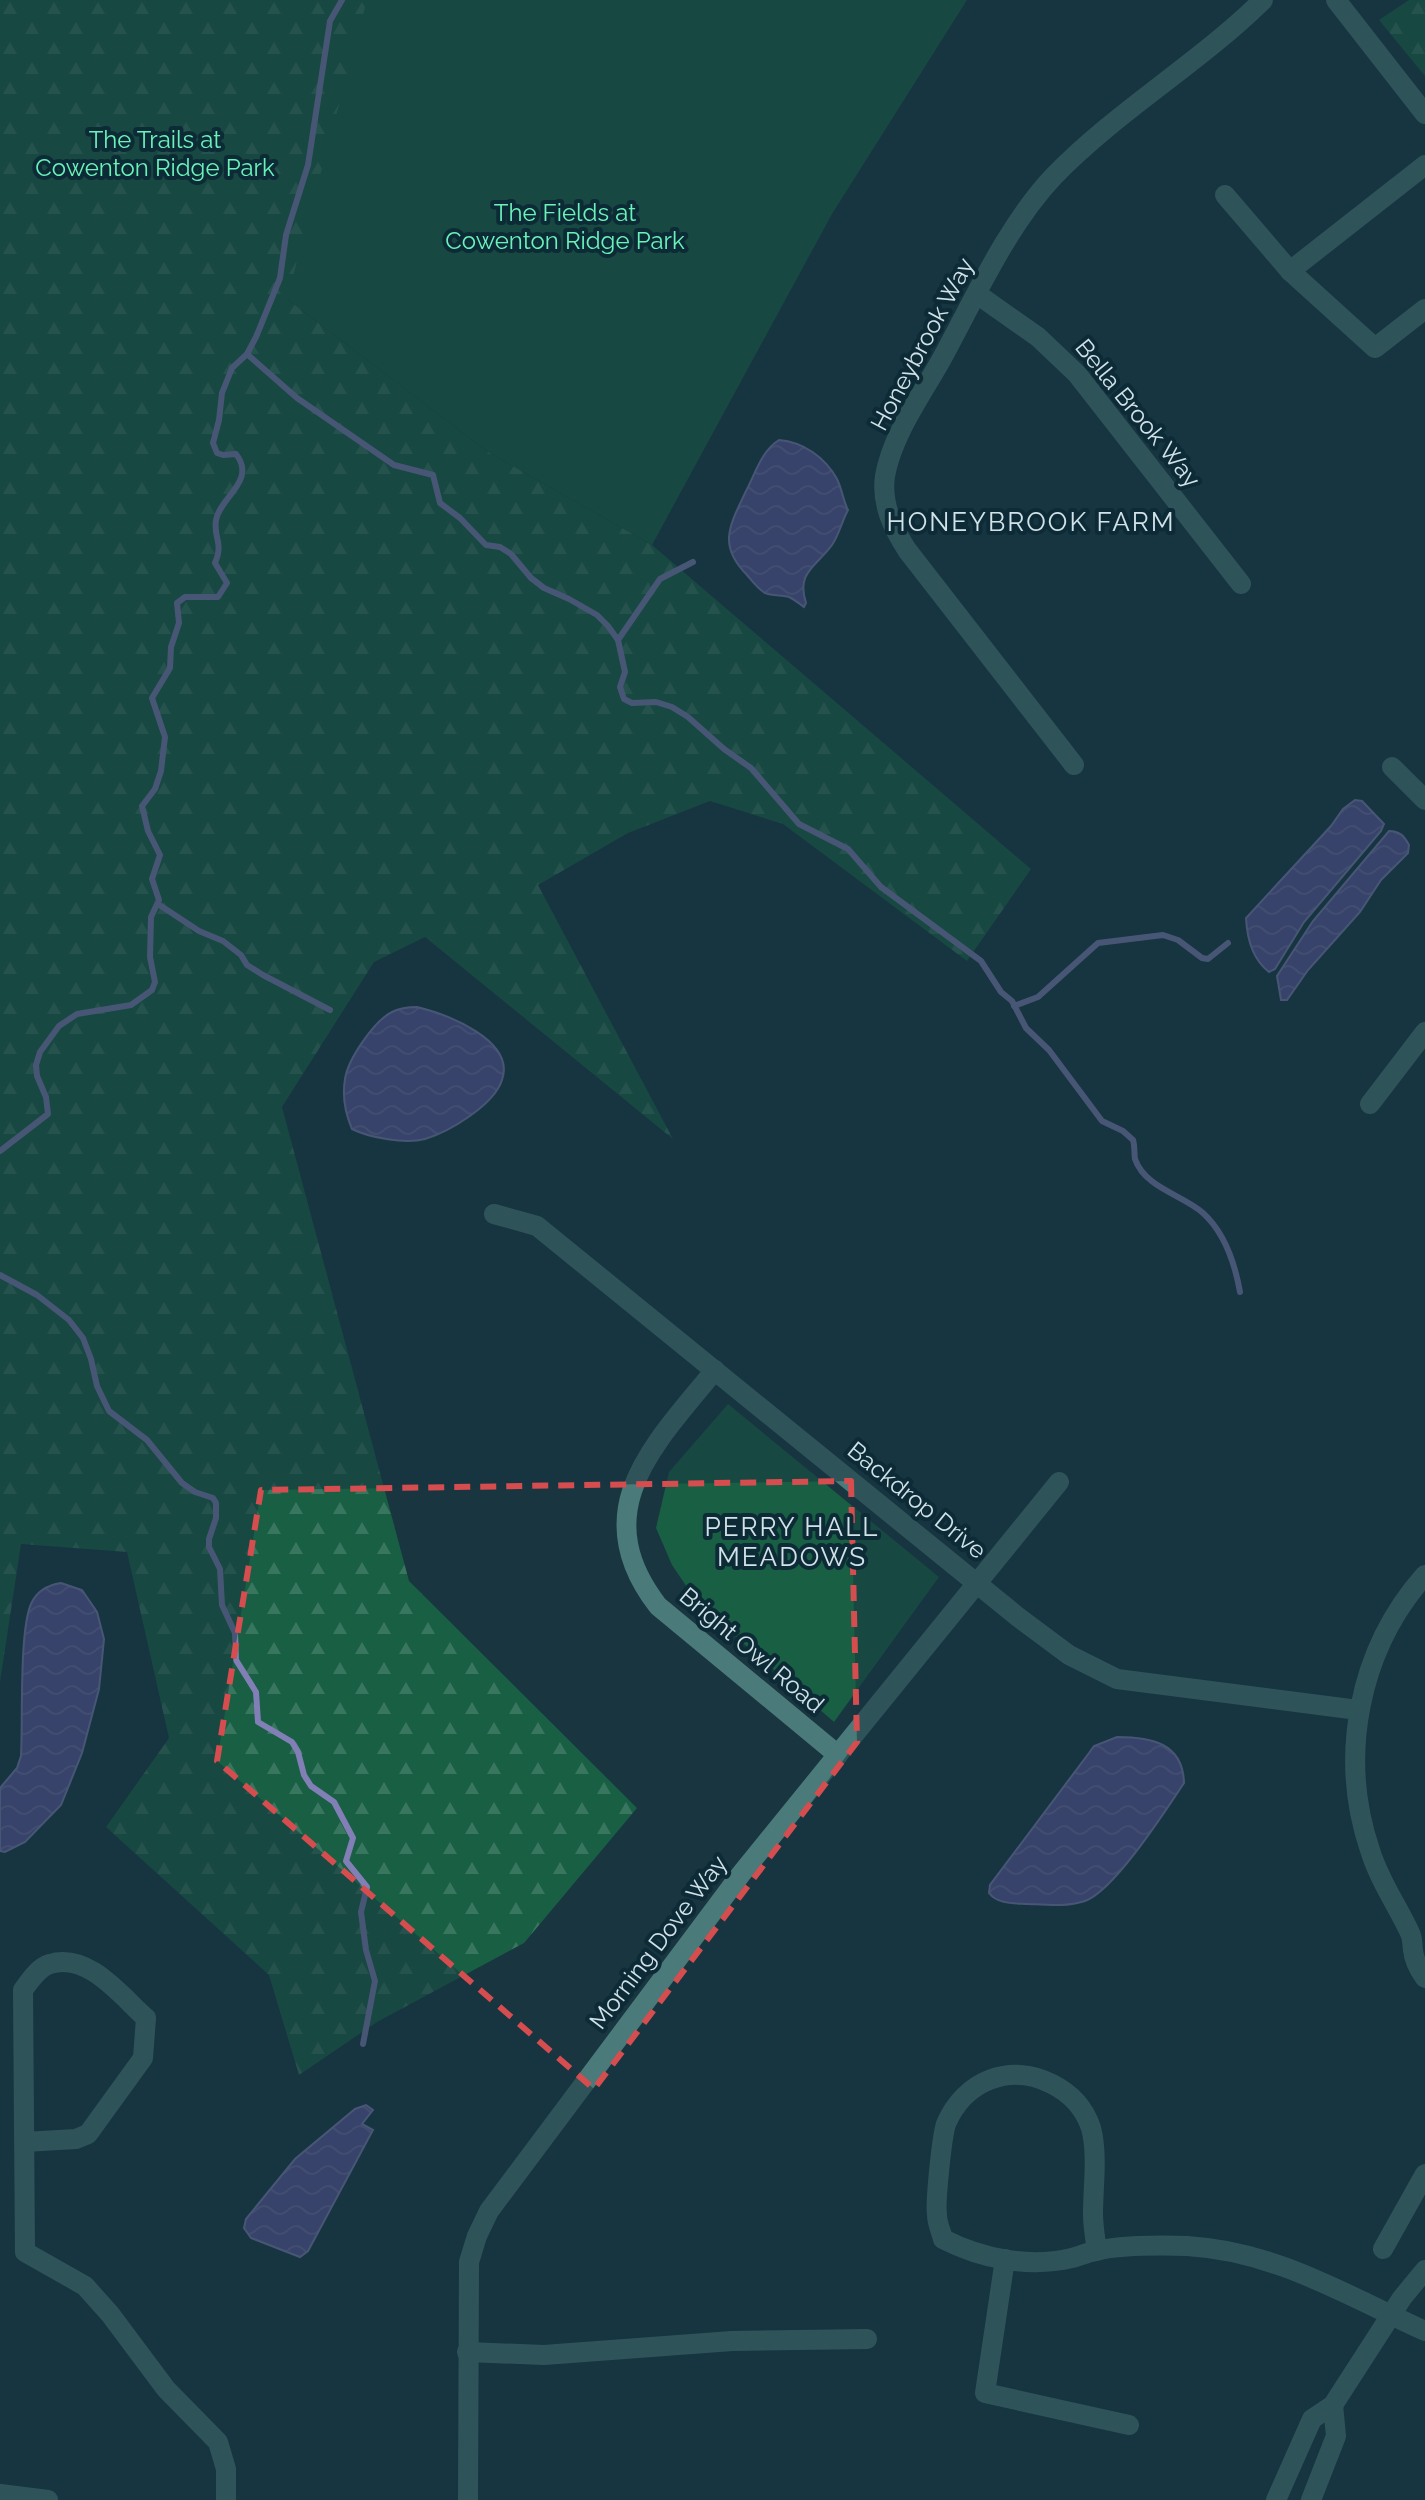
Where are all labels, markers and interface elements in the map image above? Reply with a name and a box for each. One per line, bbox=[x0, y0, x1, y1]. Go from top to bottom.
park label: The Trails at Cowenton Ridge Park bbox=[35, 125, 275, 182]
park label: The Fields at Cowenton Ridge Park bbox=[445, 198, 685, 255]
street label: Honeybrook Way bbox=[864, 253, 980, 435]
street label: Bella Brook Way bbox=[1069, 333, 1207, 493]
district label: HONEYBROOK FARM bbox=[887, 507, 1176, 537]
street label: Backdrop Drive bbox=[842, 1435, 992, 1565]
district label: PERRY HALL MEADOWS bbox=[705, 1512, 879, 1572]
street label: Bright Owl Road bbox=[674, 1581, 830, 1719]
street label: Morning Dove Way bbox=[583, 1849, 733, 2035]

